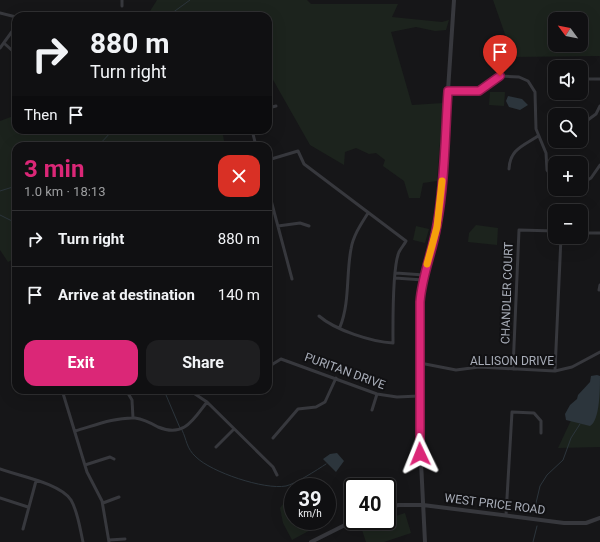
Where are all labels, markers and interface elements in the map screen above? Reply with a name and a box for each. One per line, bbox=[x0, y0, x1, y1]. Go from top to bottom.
north arrow bbox=[548, 12, 588, 52]
map controls bbox=[548, 12, 588, 244]
text: 880 m bbox=[90, 27, 169, 60]
icon: right bbox=[24, 28, 76, 80]
pin bbox=[483, 35, 517, 76]
icon: arrive bbox=[489, 41, 511, 63]
button: sound bbox=[548, 60, 588, 100]
text: Turn right bbox=[90, 61, 167, 82]
icon: arrive bbox=[65, 104, 87, 126]
text: Then bbox=[24, 106, 57, 124]
button: search bbox=[548, 108, 588, 148]
text: 3 min bbox=[24, 155, 84, 183]
button: close bbox=[218, 155, 260, 197]
button: + bbox=[548, 156, 588, 196]
text: 1.0 km · 18:13 bbox=[24, 184, 105, 199]
button: − bbox=[548, 204, 588, 244]
icon: right bbox=[24, 228, 46, 250]
text: Turn right bbox=[58, 230, 124, 248]
text: 880 m bbox=[218, 230, 260, 248]
street label: CHANDLER COURT bbox=[498, 242, 516, 344]
icon: arrive bbox=[24, 284, 46, 306]
text: Arrive at destination bbox=[58, 286, 195, 304]
text: 140 m bbox=[218, 286, 260, 304]
button: Exit bbox=[24, 340, 138, 386]
button: Share bbox=[146, 340, 260, 386]
street label: PURITAN DRIVE bbox=[303, 350, 387, 392]
street label: ALLISON DRIVE bbox=[470, 354, 554, 368]
position arrow bbox=[399, 433, 441, 475]
speed limit sign: 40 bbox=[344, 478, 396, 530]
text: 39 bbox=[299, 487, 321, 511]
street label: WEST PRICE ROAD bbox=[444, 491, 546, 517]
text: km/h bbox=[298, 508, 322, 519]

